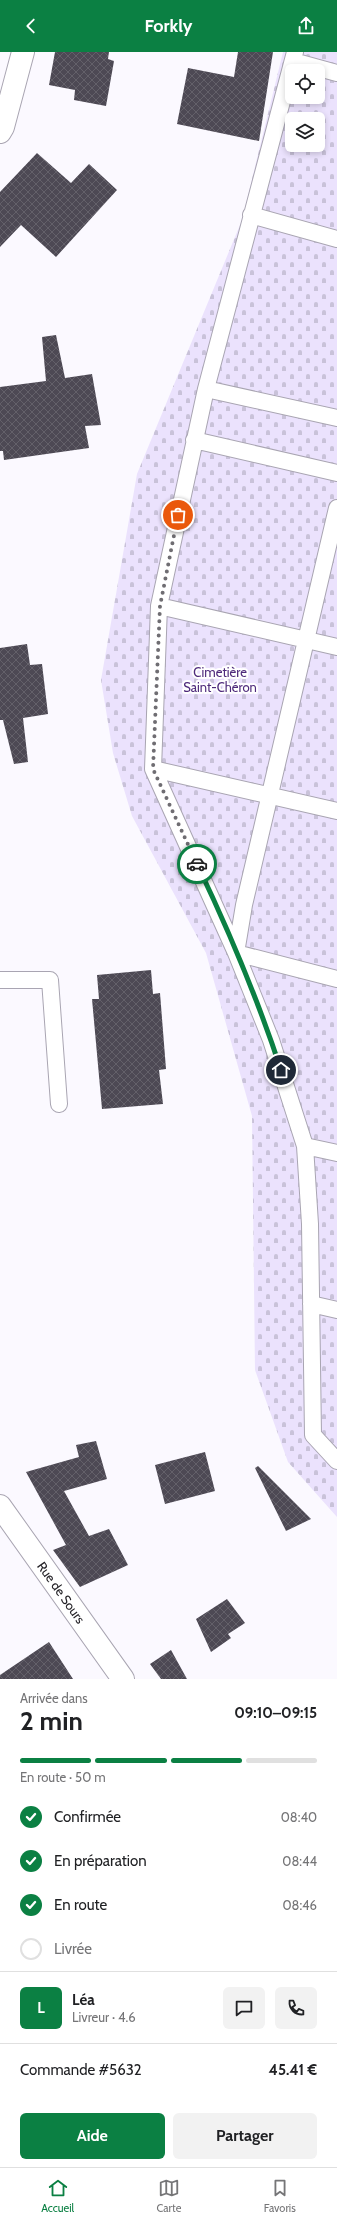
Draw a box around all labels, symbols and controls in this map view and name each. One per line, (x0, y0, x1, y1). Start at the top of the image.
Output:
icon: back (20, 15, 42, 37)
text: Forkly (144, 15, 193, 37)
icon: share (295, 15, 317, 37)
map controls (285, 64, 325, 152)
button: locate (285, 64, 325, 104)
button: layers (285, 112, 325, 152)
pin (161, 498, 195, 532)
icon: bag (167, 504, 189, 526)
park label: Cimetière Saint-Chéron (183, 664, 257, 695)
courier (177, 844, 217, 884)
icon: car (186, 853, 208, 875)
pin (264, 1053, 298, 1087)
icon: home (270, 1059, 292, 1081)
street label: Rue de Sours (34, 1558, 89, 1627)
text: Arrivée dans (20, 1690, 88, 1706)
text: 09:10–09:15 (234, 1704, 317, 1722)
text: 2 min (20, 1705, 83, 1737)
text: En route · 50 m (20, 1769, 106, 1785)
icon: check (20, 1806, 42, 1828)
text: Confirmée (54, 1808, 121, 1826)
text: 08:40 (281, 1809, 317, 1825)
icon: check (20, 1850, 42, 1872)
text: En préparation (54, 1852, 147, 1870)
text: 08:44 (282, 1853, 317, 1869)
icon: check (20, 1894, 42, 1916)
text: En route (54, 1896, 107, 1914)
text: 08:46 (282, 1897, 317, 1913)
text: Livrée (54, 1940, 92, 1958)
button: chat (223, 1987, 265, 2029)
button: phone (275, 1987, 317, 2029)
text: Léa (72, 1991, 95, 2009)
text: L (37, 1999, 45, 2017)
text: Livreur · 4.6 (72, 2009, 136, 2025)
text: Commande #5632 (20, 2061, 142, 2079)
text: 45.41 € (269, 2061, 317, 2079)
button: Aide (20, 2113, 165, 2159)
button: Partager (173, 2113, 317, 2159)
tab: Accueil (41, 2177, 74, 2215)
tab: Carte (157, 2177, 181, 2215)
tab: Favoris (264, 2177, 296, 2215)

